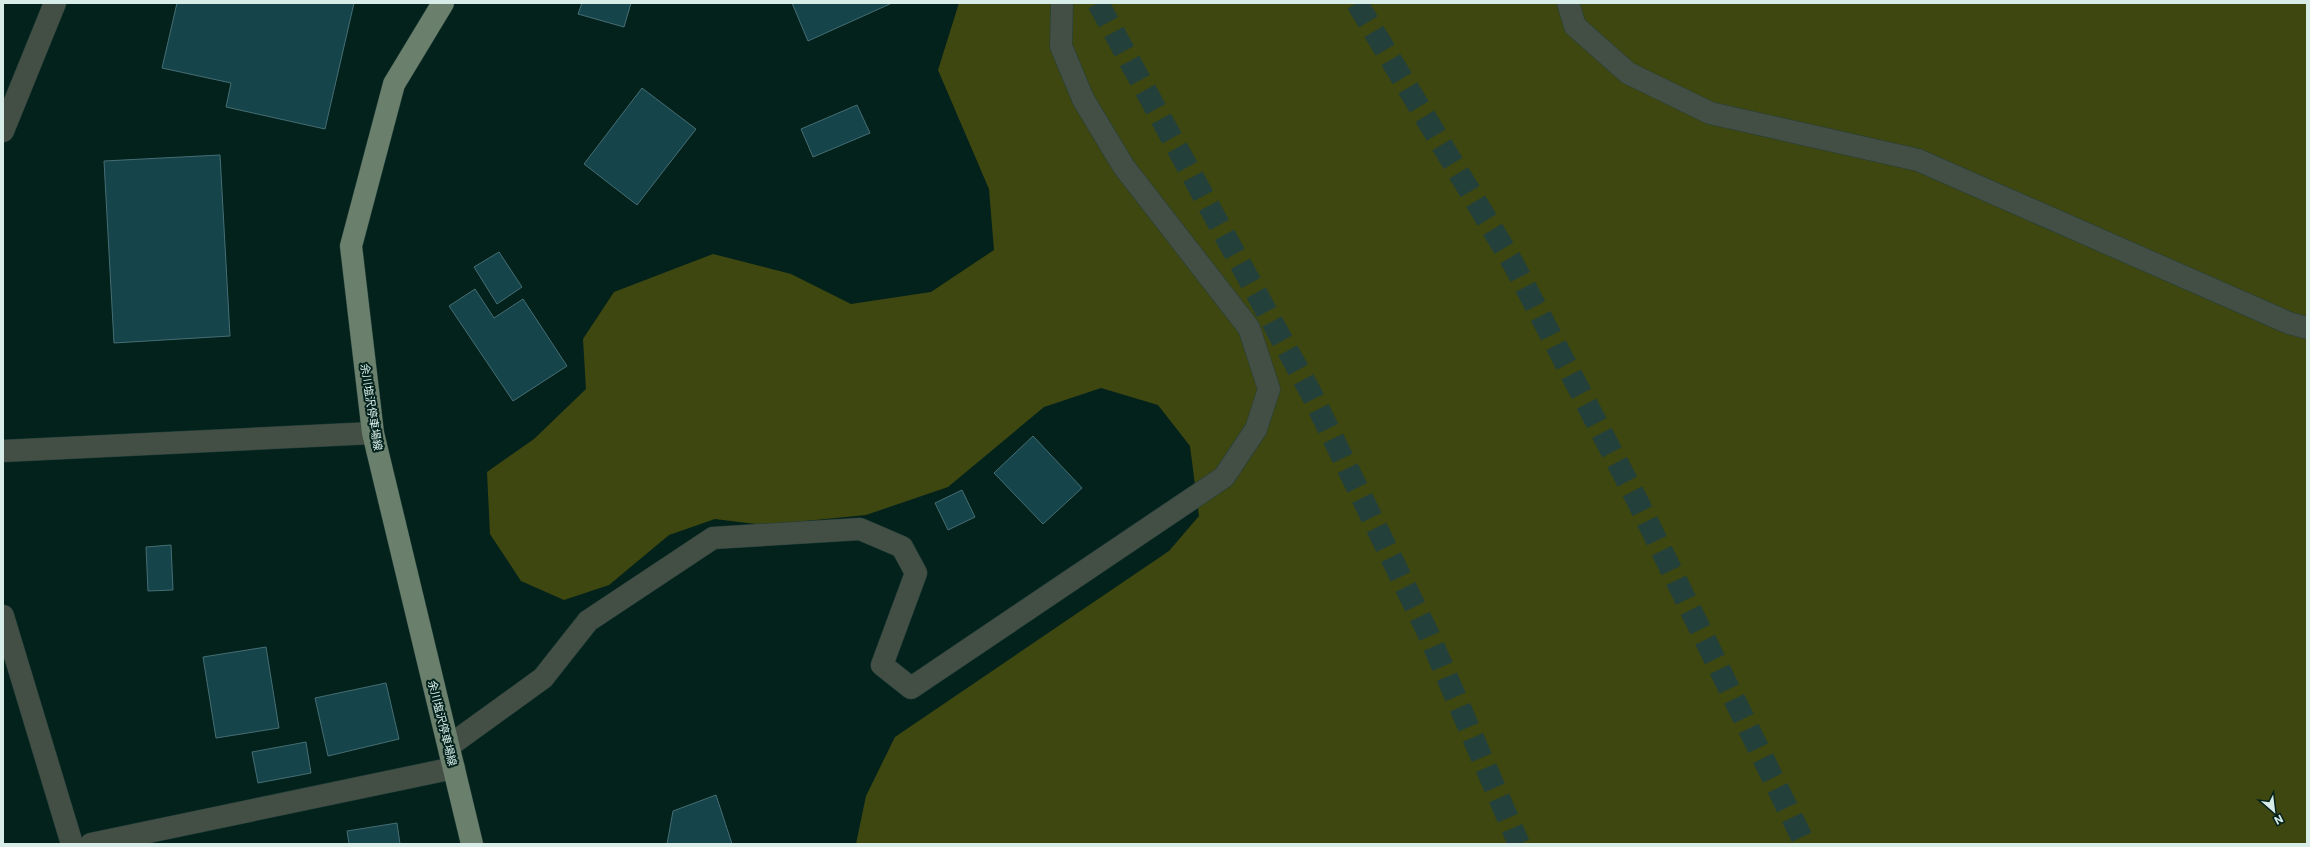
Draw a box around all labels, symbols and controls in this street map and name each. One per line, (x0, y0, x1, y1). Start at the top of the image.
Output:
street label: 余川塩沢停車場線 (359, 363, 385, 451)
street label: 余川塩沢停車場線 (426, 679, 460, 767)
north arrow (2254, 791, 2294, 831)
text: N (2272, 813, 2286, 828)

